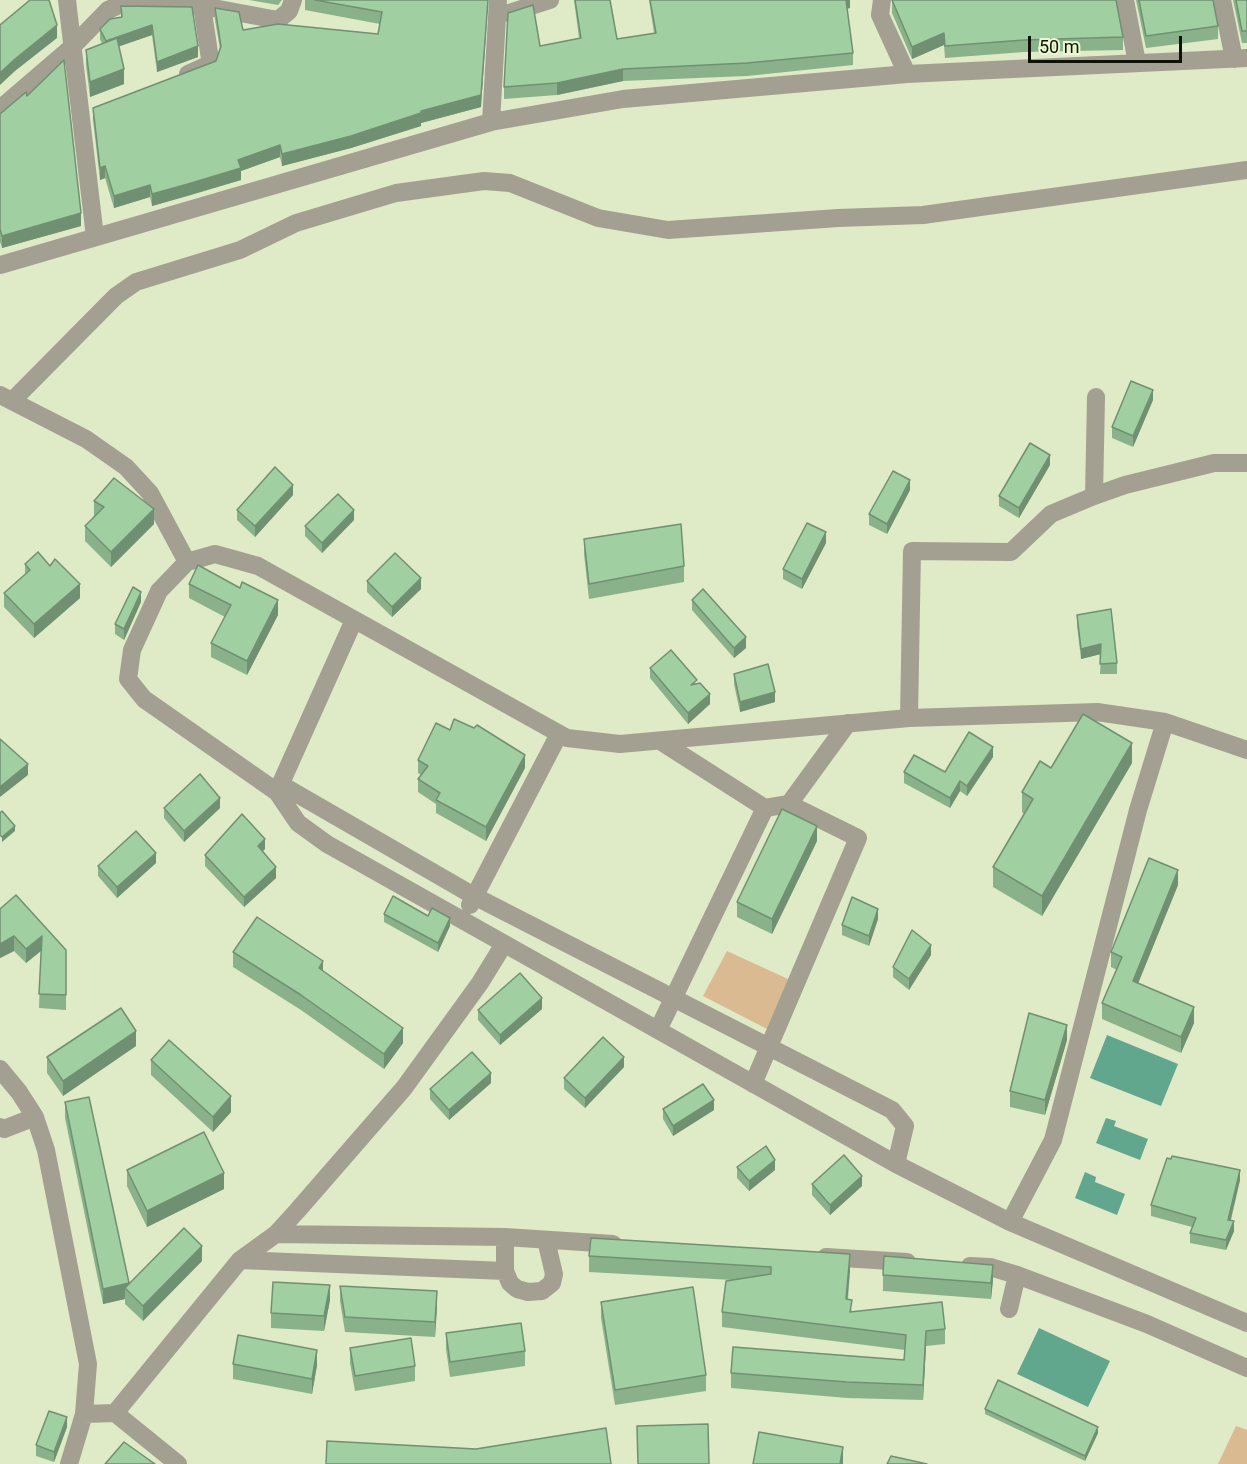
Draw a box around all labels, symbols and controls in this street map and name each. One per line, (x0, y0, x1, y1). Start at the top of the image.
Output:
scale bar (1031, 24, 1186, 62)
text: 50 m (1039, 36, 1079, 57)

